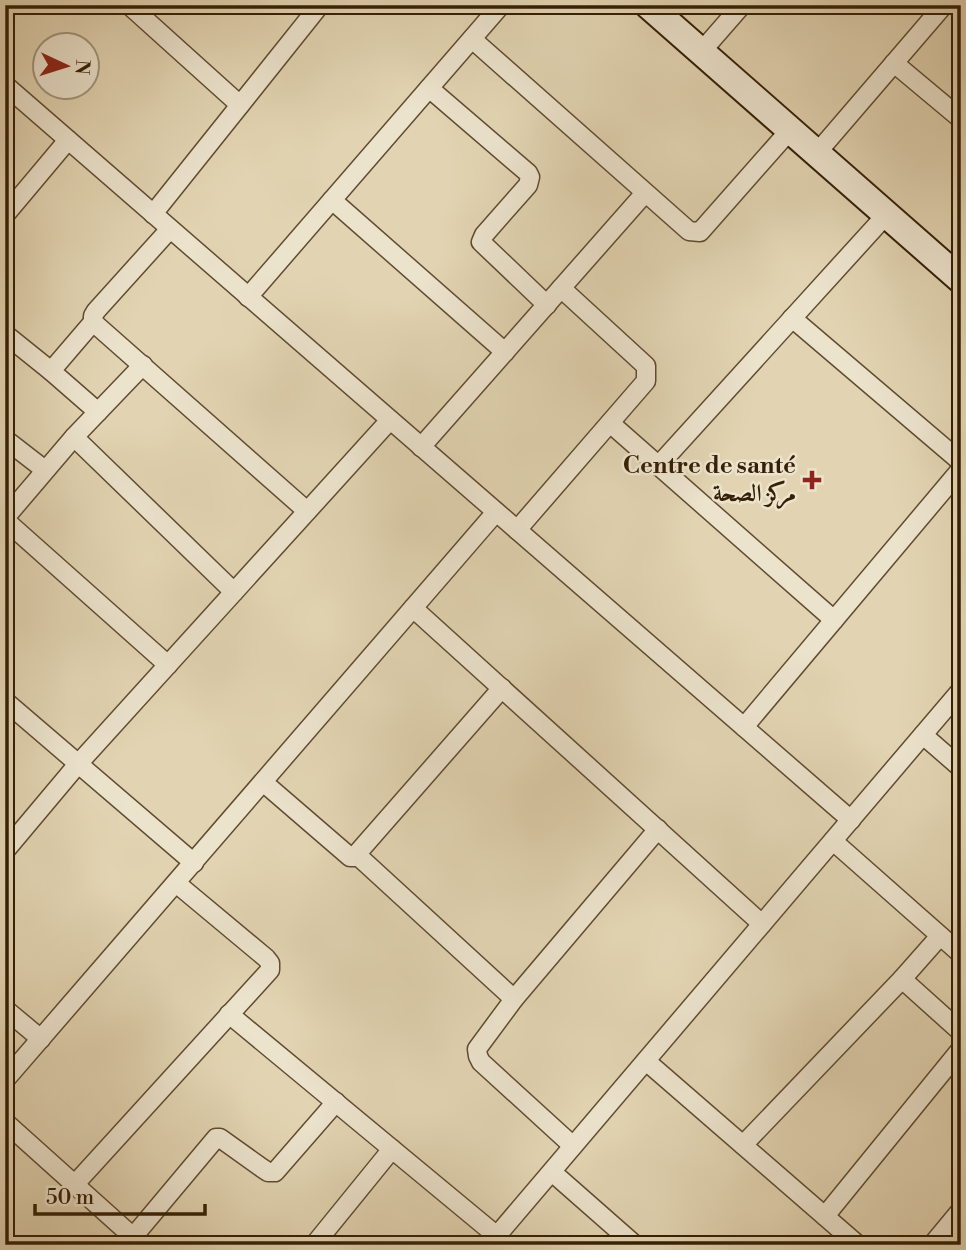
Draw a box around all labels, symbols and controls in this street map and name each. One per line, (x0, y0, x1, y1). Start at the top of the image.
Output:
north arrow (32, 32, 102, 102)
text: N (69, 59, 94, 75)
place label: Centre de santé مركز الصحة (623, 451, 796, 510)
marker: Centre de santé مركز الصحة (802, 470, 822, 490)
scale bar (35, 1173, 205, 1217)
text: 50 m (46, 1185, 94, 1211)

